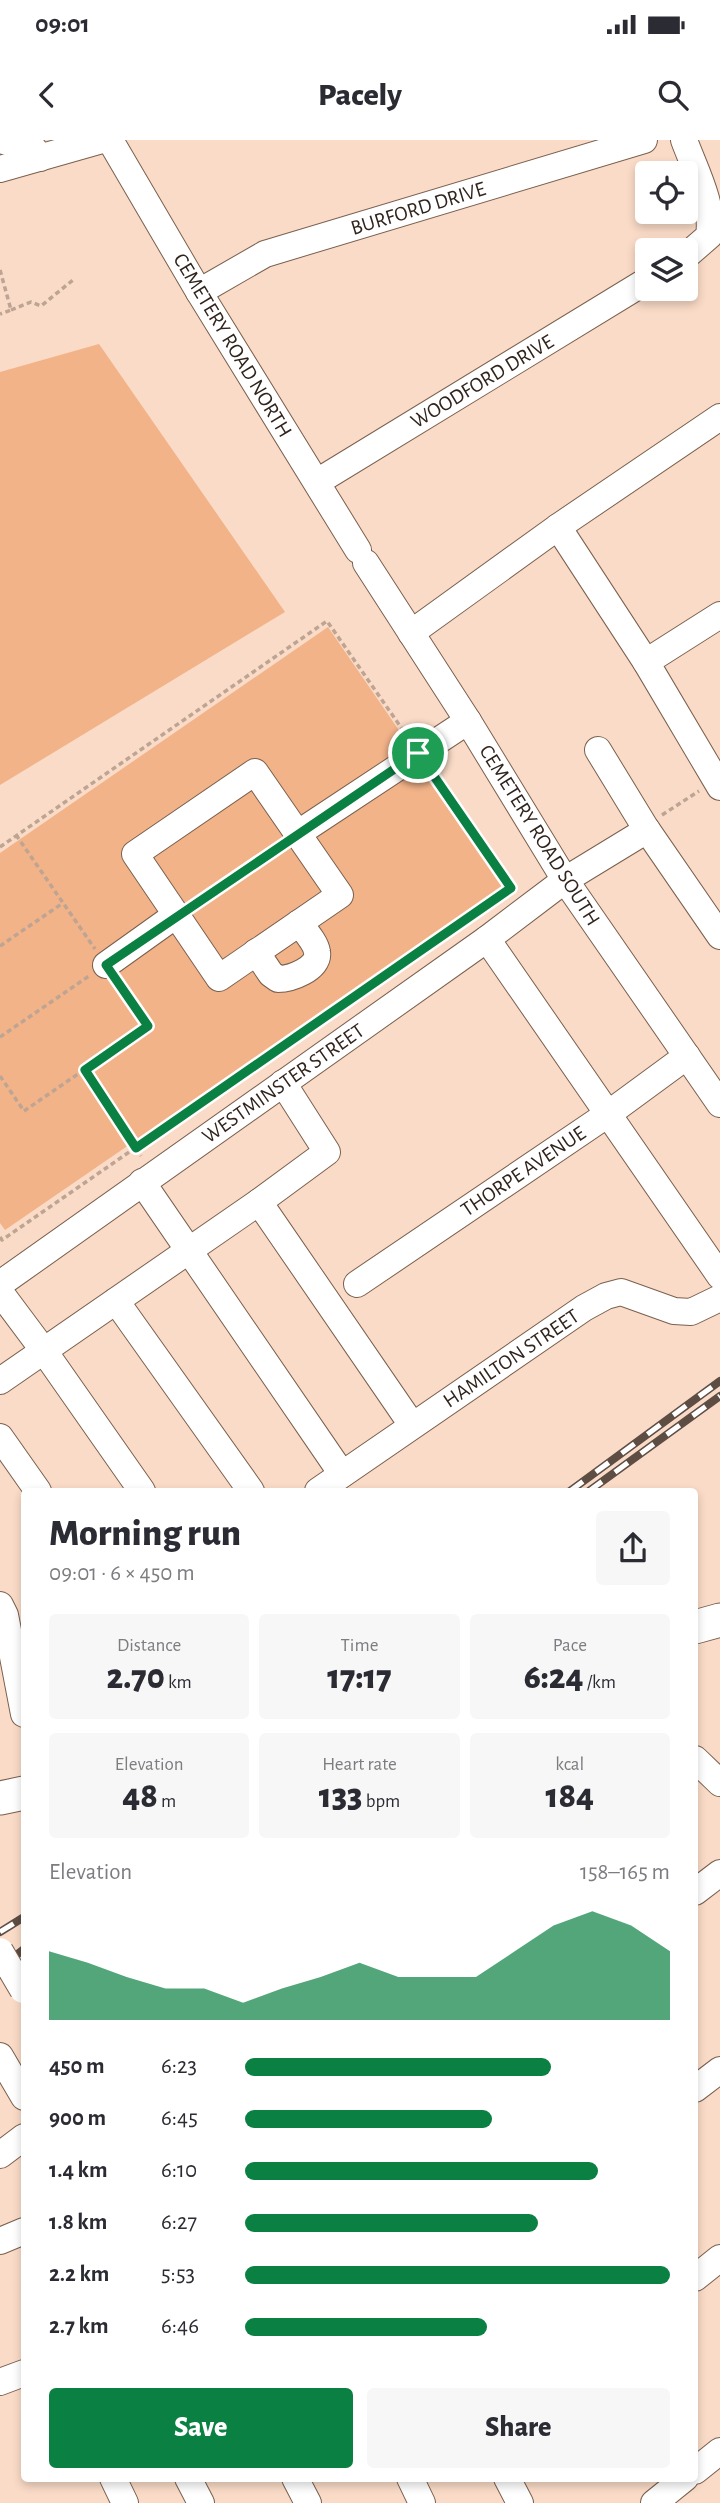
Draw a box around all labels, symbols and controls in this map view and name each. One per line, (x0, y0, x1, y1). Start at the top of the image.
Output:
text: 09:01 (35, 11, 90, 37)
icon: back (28, 76, 66, 114)
icon: search (654, 76, 692, 114)
text: Pacely (318, 79, 402, 111)
map controls (635, 161, 698, 301)
button: locate (635, 161, 698, 224)
street label: BURFORD DRIVE (348, 178, 488, 239)
button: layers (635, 238, 698, 301)
street label: CEMETERY ROAD NORTH (169, 250, 296, 441)
street label: WOODFORD DRIVE (407, 331, 557, 432)
pin (388, 723, 448, 783)
icon: arrive (399, 734, 437, 772)
street label: CEMETERY ROAD SOUTH (475, 741, 604, 929)
street label: WESTMINSTER STREET (198, 1020, 368, 1147)
street label: THORPE AVENUE (457, 1122, 589, 1221)
street label: HAMILTON STREET (439, 1305, 583, 1412)
button: share (596, 1511, 670, 1585)
text: Morning run (49, 1515, 241, 1553)
text: 09:01 · 6 × 450 m (49, 1562, 195, 1585)
text: Distance (117, 1636, 181, 1655)
text: Time (341, 1636, 378, 1655)
text: Pace (553, 1636, 587, 1655)
text: 2.70 (107, 1660, 165, 1695)
text: 17:17 (327, 1660, 392, 1695)
text: 6:24 (524, 1660, 584, 1695)
text: km (165, 1673, 192, 1692)
text: /km (584, 1673, 616, 1692)
text: Elevation (115, 1755, 184, 1774)
text: Heart rate (322, 1755, 397, 1774)
text: kcal (555, 1755, 584, 1774)
text: 48 (122, 1779, 158, 1814)
text: 133 (319, 1779, 363, 1814)
text: 184 (546, 1779, 594, 1814)
text: m (158, 1792, 176, 1811)
text: bpm (363, 1792, 400, 1811)
text: Elevation (49, 1861, 132, 1884)
text: 158–165 m (580, 1861, 670, 1884)
text: 450 m (49, 2055, 105, 2078)
text: 6:23 (161, 2055, 197, 2078)
text: 900 m (49, 2107, 106, 2130)
text: 6:45 (161, 2107, 198, 2130)
text: 1.4 km (49, 2159, 108, 2182)
text: 6:10 (161, 2159, 197, 2182)
text: 1.8 km (49, 2211, 107, 2234)
text: 6:27 (161, 2211, 197, 2234)
text: 2.2 km (49, 2263, 109, 2286)
text: 5:53 (161, 2263, 195, 2286)
text: 2.7 km (49, 2315, 108, 2338)
text: 6:46 (161, 2315, 199, 2338)
button: Save (49, 2388, 353, 2468)
button: Share (367, 2388, 670, 2468)

